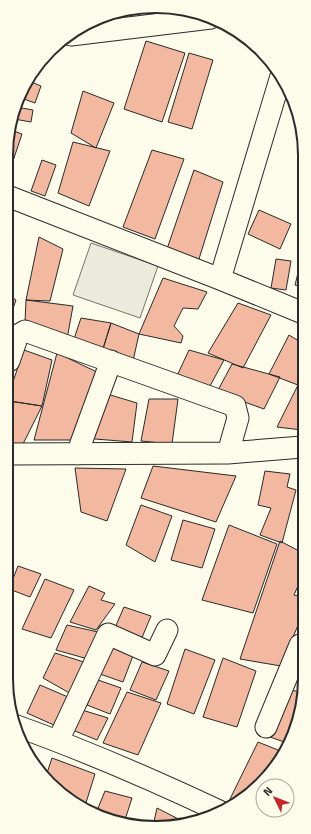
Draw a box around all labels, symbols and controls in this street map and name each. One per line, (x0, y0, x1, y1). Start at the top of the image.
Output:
north arrow (255, 778, 295, 818)
text: N (259, 783, 276, 799)

